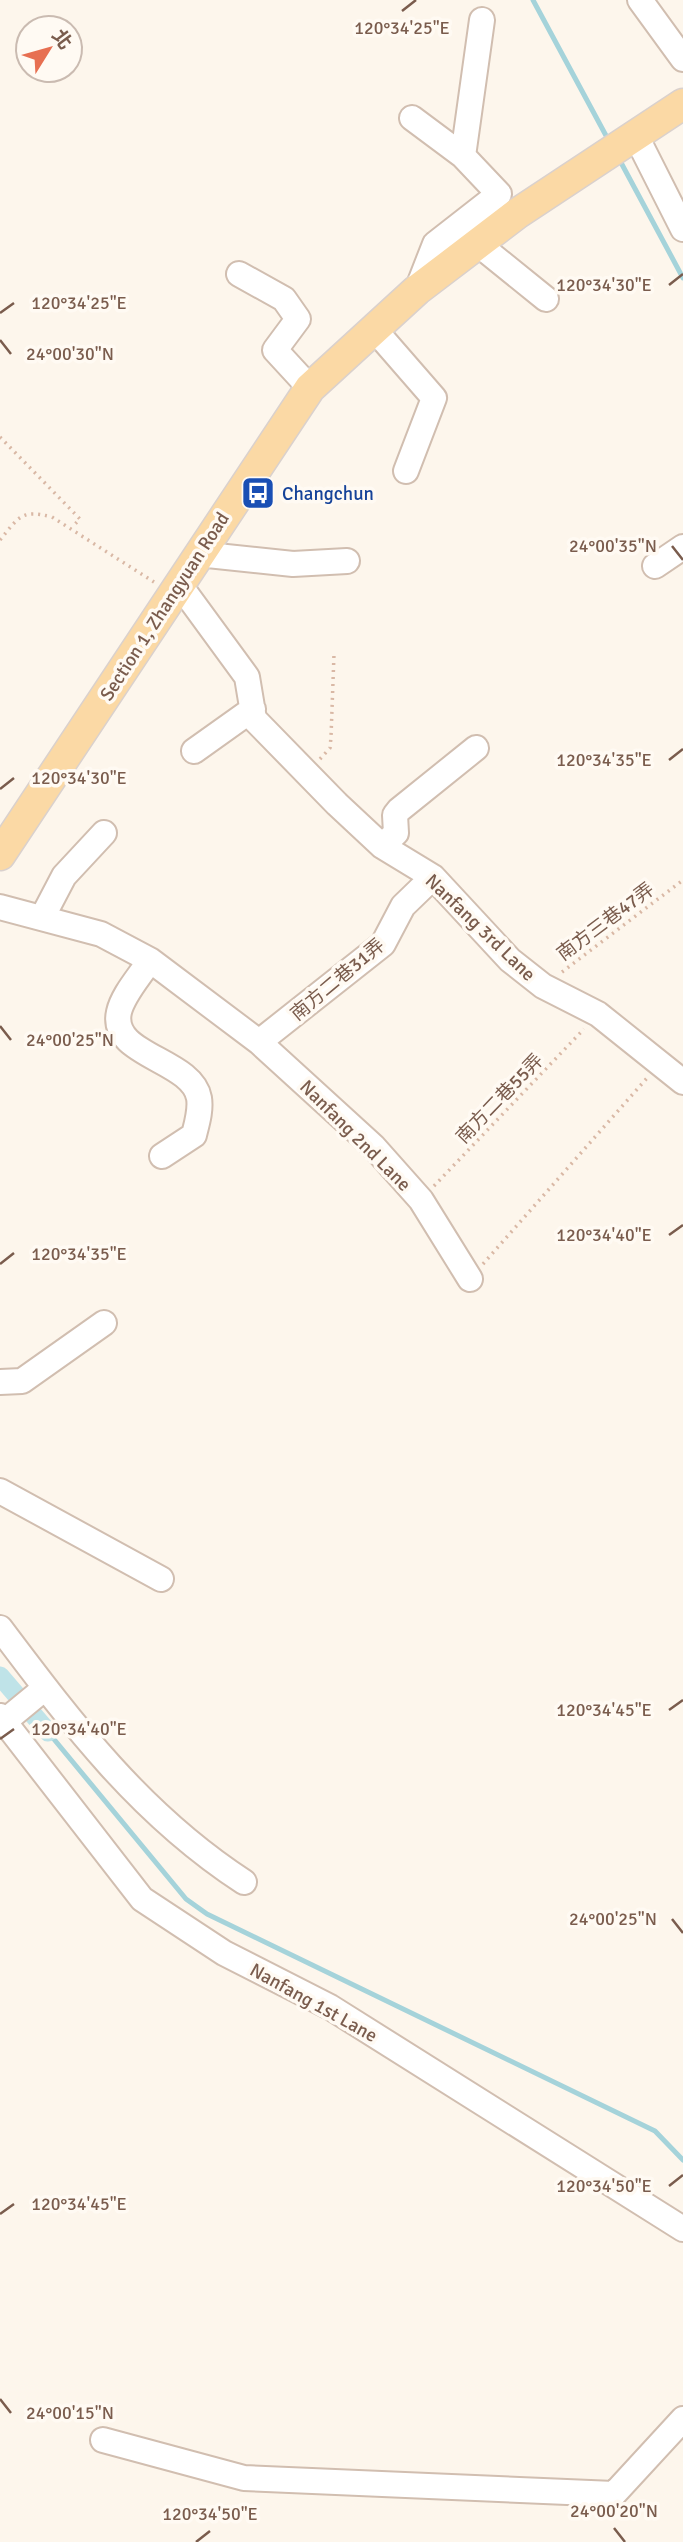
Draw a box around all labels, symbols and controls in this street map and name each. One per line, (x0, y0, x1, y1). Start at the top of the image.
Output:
north arrow (14, 14, 84, 84)
text: 120°34'25"E (354, 17, 450, 39)
text: 北 (46, 25, 77, 54)
text: 120°34'30"E (556, 274, 652, 296)
text: 120°34'25"E (31, 292, 127, 314)
text: 24°00'30"N (26, 343, 114, 365)
bus stop icon: Changchun (239, 474, 277, 512)
place label: Changchun (282, 482, 374, 506)
street label: Section 1, Zhangyuan Road (95, 508, 235, 705)
text: 24°00'35"N (569, 535, 657, 557)
text: 120°34'35"E (556, 749, 652, 771)
text: 120°34'30"E (31, 767, 127, 789)
street label: Nanfang 3rd Lane (420, 869, 540, 986)
street label: 南方三巷47弄 (552, 877, 659, 966)
street label: 南方二巷31弄 (286, 933, 390, 1026)
text: 24°00'25"N (26, 1029, 114, 1051)
street label: 南方二巷55弄 (451, 1049, 548, 1149)
street label: Nanfang 2nd Lane (295, 1075, 416, 1196)
text: 120°34'40"E (556, 1224, 652, 1246)
text: 120°34'35"E (31, 1243, 127, 1265)
text: 120°34'45"E (556, 1699, 652, 1721)
text: 120°34'40"E (31, 1718, 127, 1740)
text: 24°00'25"N (569, 1908, 657, 1930)
street label: Nanfang 1st Lane (246, 1958, 381, 2048)
text: 120°34'50"E (556, 2175, 652, 2197)
text: 120°34'45"E (31, 2193, 127, 2215)
text: 24°00'15"N (26, 2402, 114, 2424)
text: 24°00'20"N (570, 2500, 658, 2522)
text: 120°34'50"E (162, 2503, 258, 2525)

